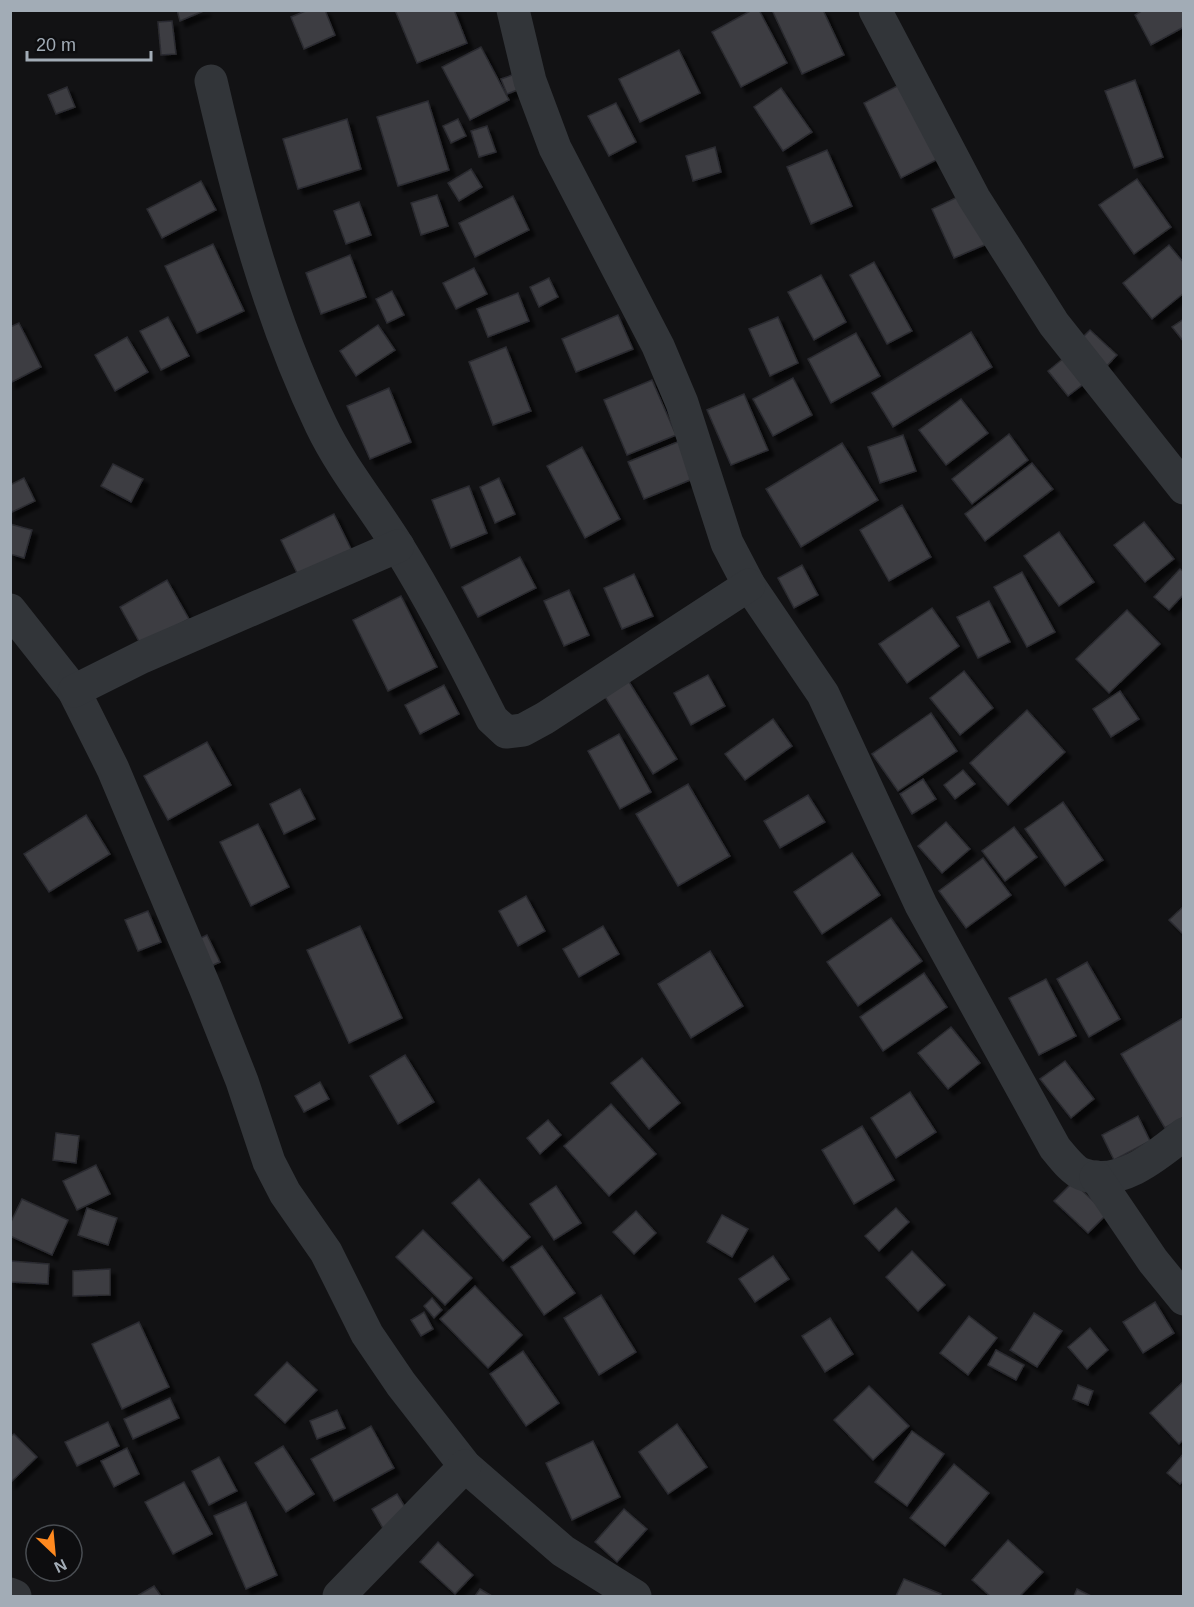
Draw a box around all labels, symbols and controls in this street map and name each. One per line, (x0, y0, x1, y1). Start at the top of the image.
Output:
scale bar (27, 24, 152, 62)
text: 20 m (36, 35, 76, 55)
north arrow (24, 1523, 84, 1583)
text: N (51, 1556, 69, 1576)

